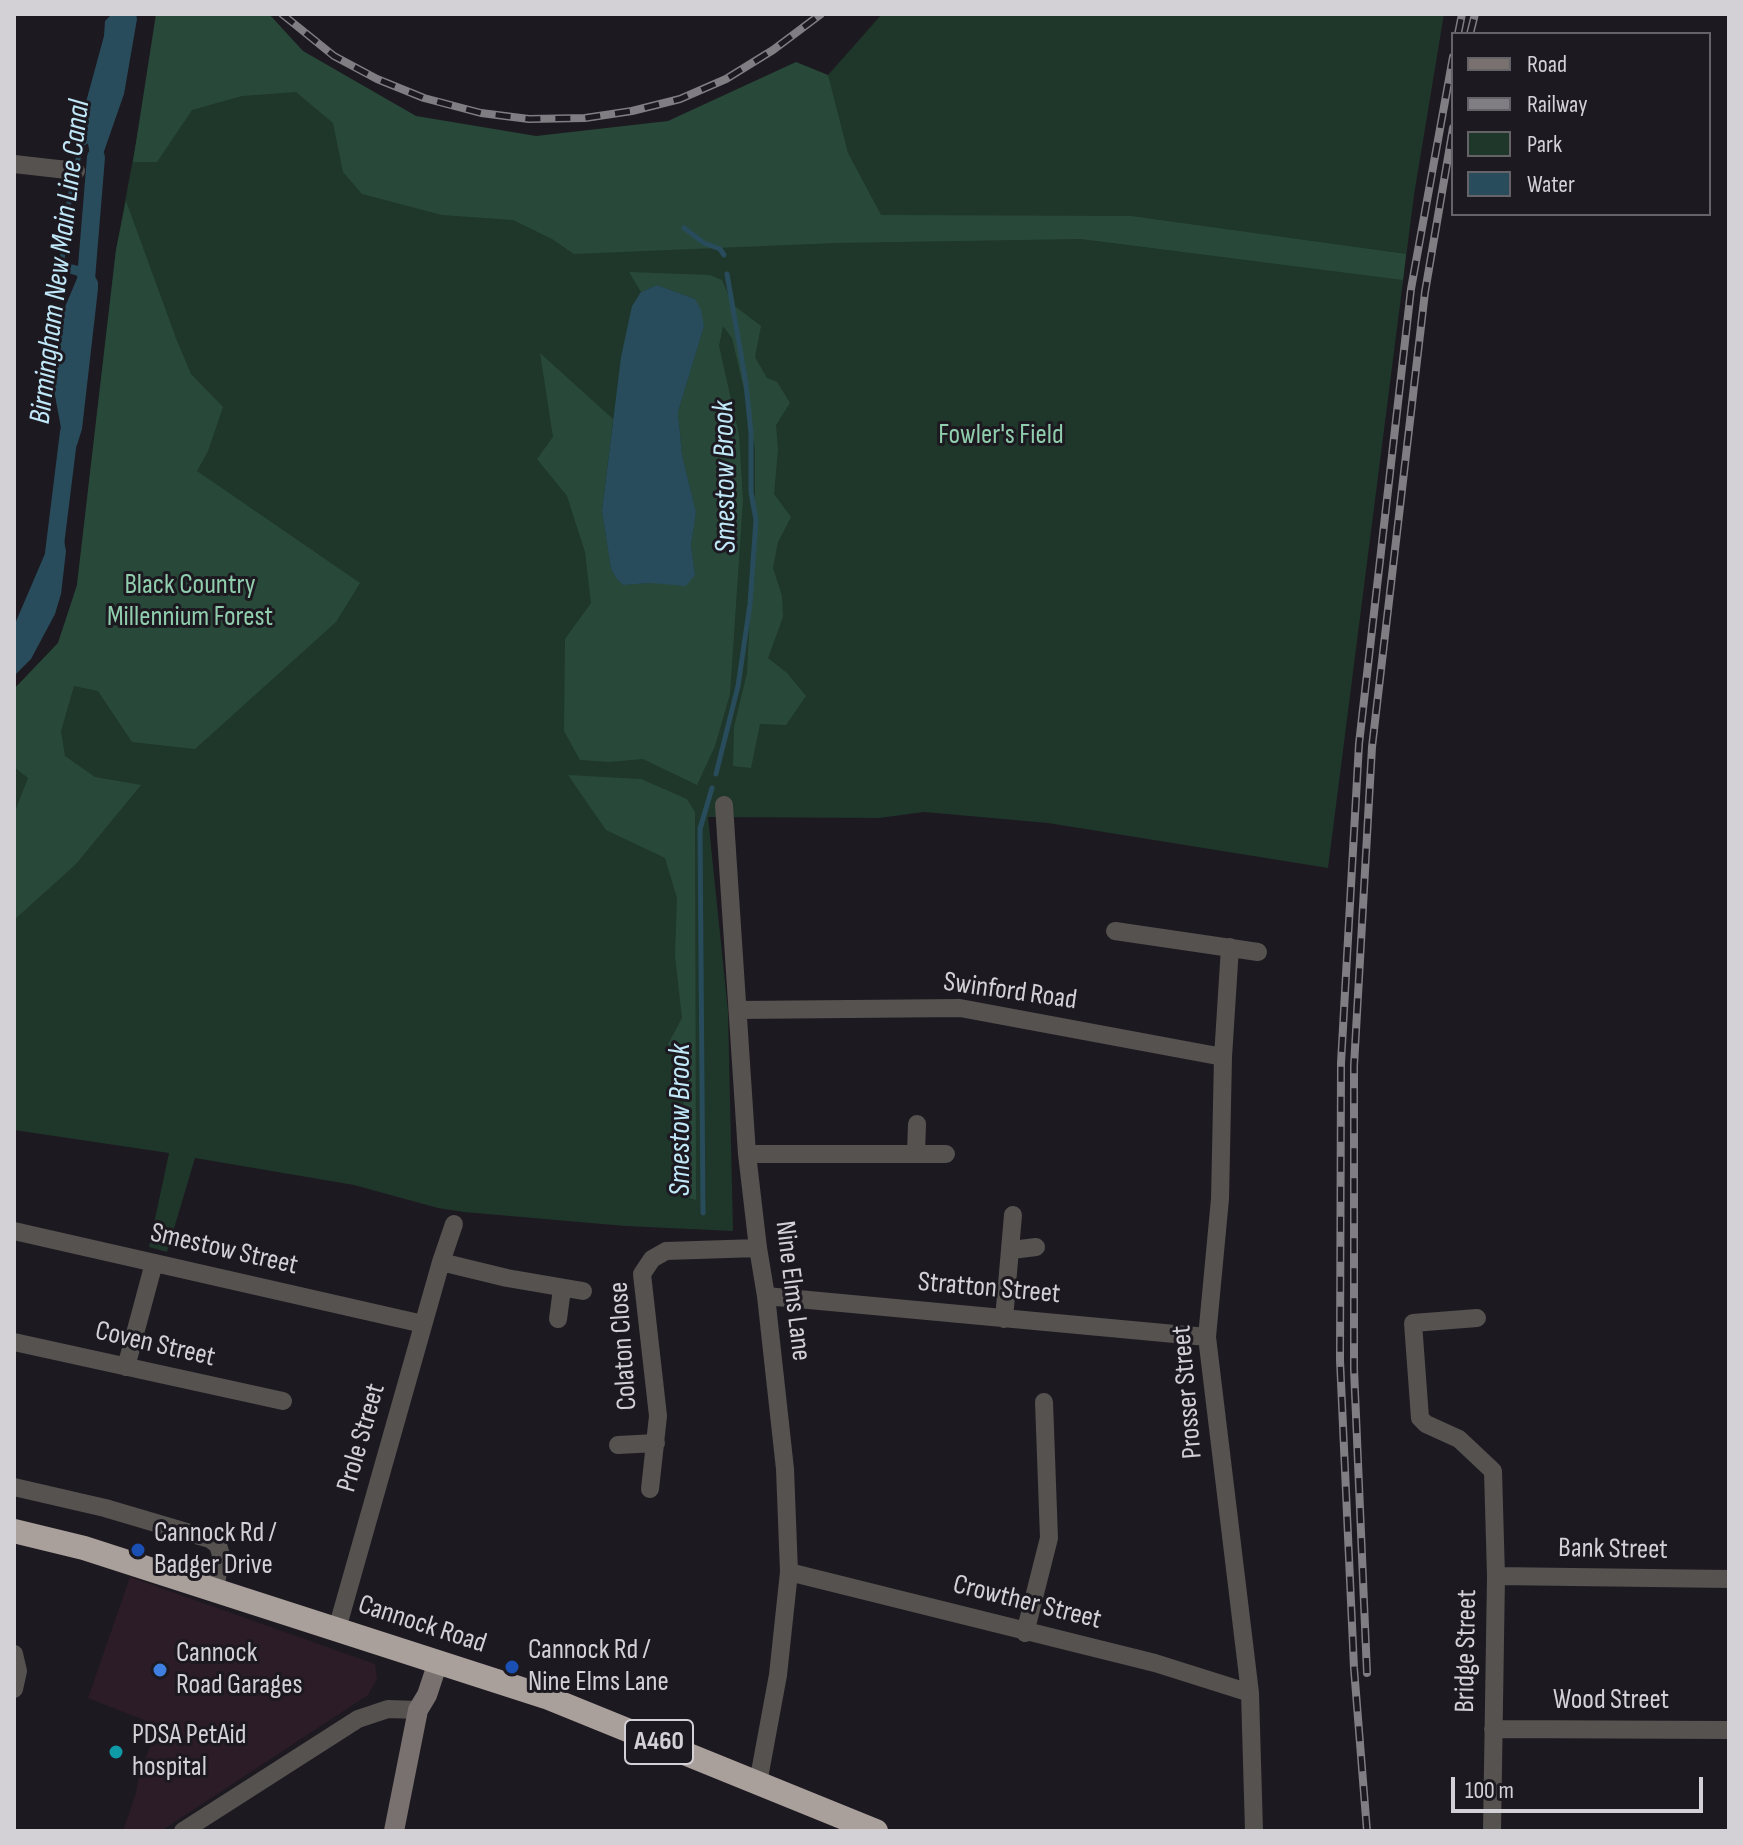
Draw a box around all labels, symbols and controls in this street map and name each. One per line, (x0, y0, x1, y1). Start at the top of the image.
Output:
legend (1451, 32, 1711, 216)
text: Road (1527, 50, 1567, 79)
text: Railway (1527, 90, 1587, 119)
water label: Birmingham New Main Line Canal (23, 98, 99, 426)
text: Park (1527, 130, 1562, 159)
text: Water (1527, 170, 1575, 199)
water label: Smestow Brook (707, 400, 745, 554)
park label: Fowler's Field (938, 419, 1064, 453)
park label: Black Country Millennium Forest (107, 569, 273, 635)
street label: Swinford Road (941, 966, 1079, 1018)
water label: Smestow Brook (663, 1044, 699, 1196)
street label: Smestow Street (147, 1217, 301, 1283)
street label: Nine Elms Lane (767, 1219, 817, 1363)
street label: Stratton Street (916, 1266, 1062, 1312)
street label: Colaton Close (603, 1280, 645, 1412)
street label: Coven Street (92, 1315, 218, 1375)
street label: Prosser Street (1165, 1324, 1211, 1460)
street label: Prole Street (331, 1380, 393, 1496)
place label: Cannock Rd / Badger Drive (154, 1517, 277, 1583)
street label: Bank Street (1558, 1532, 1668, 1568)
marker: Cannock Rd / Badger Drive (129, 1541, 147, 1559)
street label: Crowther Street (949, 1568, 1105, 1638)
street label: Cannock Road (354, 1589, 490, 1661)
street label: Bridge Street (1449, 1589, 1485, 1713)
place label: Cannock Rd / Nine Elms Lane (528, 1634, 669, 1700)
place label: Cannock Road Garages (176, 1637, 302, 1703)
marker: Cannock Rd / Nine Elms Lane (503, 1658, 521, 1676)
marker: Cannock Road Garages (151, 1661, 169, 1679)
street label: Wood Street (1553, 1684, 1669, 1718)
place label: PDSA PetAid hospital (132, 1719, 246, 1785)
road number: A460 (625, 1720, 693, 1764)
marker: PDSA PetAid hospital (107, 1743, 125, 1761)
scale bar (1455, 1761, 1707, 1811)
text: 100 m (1465, 1776, 1514, 1805)

